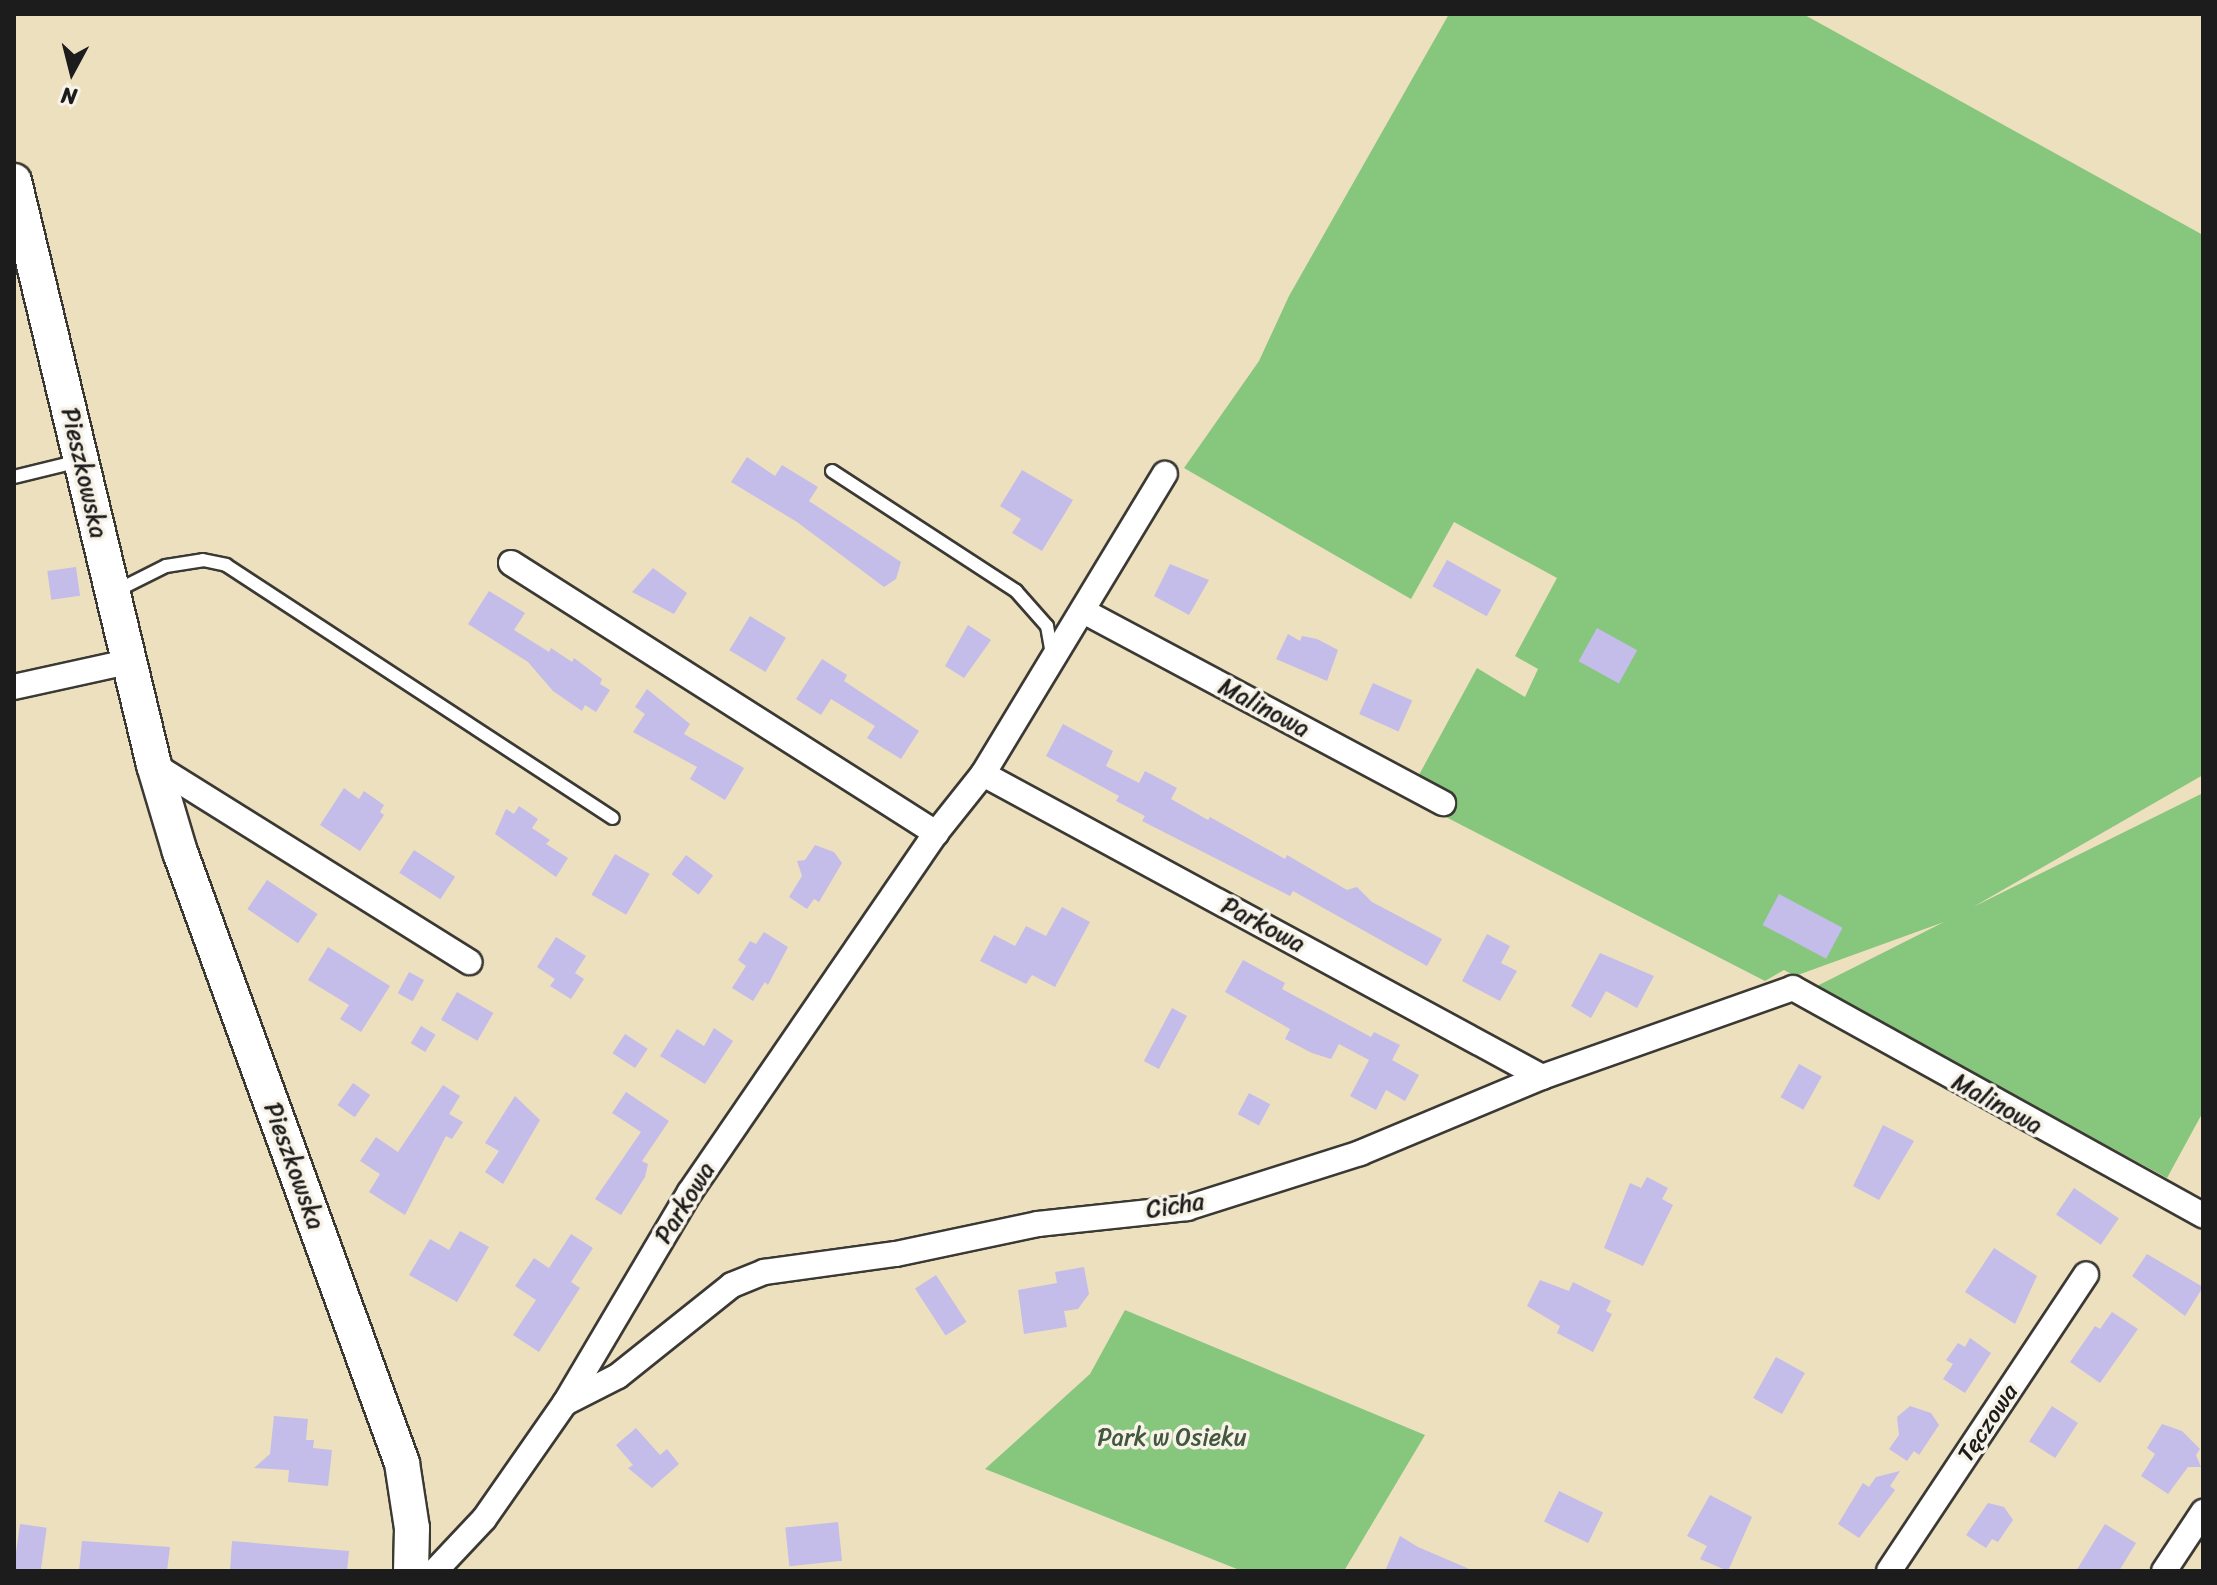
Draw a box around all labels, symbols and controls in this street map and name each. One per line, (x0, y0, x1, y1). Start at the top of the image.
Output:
north arrow (32, 32, 112, 112)
text: N (59, 76, 79, 117)
street label: Pieszkowska (55, 405, 113, 541)
street label: Malinowa (1214, 672, 1314, 744)
street label: Parkowa (1216, 891, 1310, 959)
street label: Malinowa (1947, 1068, 2047, 1140)
street label: Pieszkowska (258, 1099, 330, 1233)
street label: Parkowa (649, 1157, 721, 1249)
street label: Cicha (1144, 1187, 1206, 1225)
street label: Tęczowa (1952, 1379, 2024, 1467)
park label: Park w Osieku (1097, 1424, 1247, 1452)

